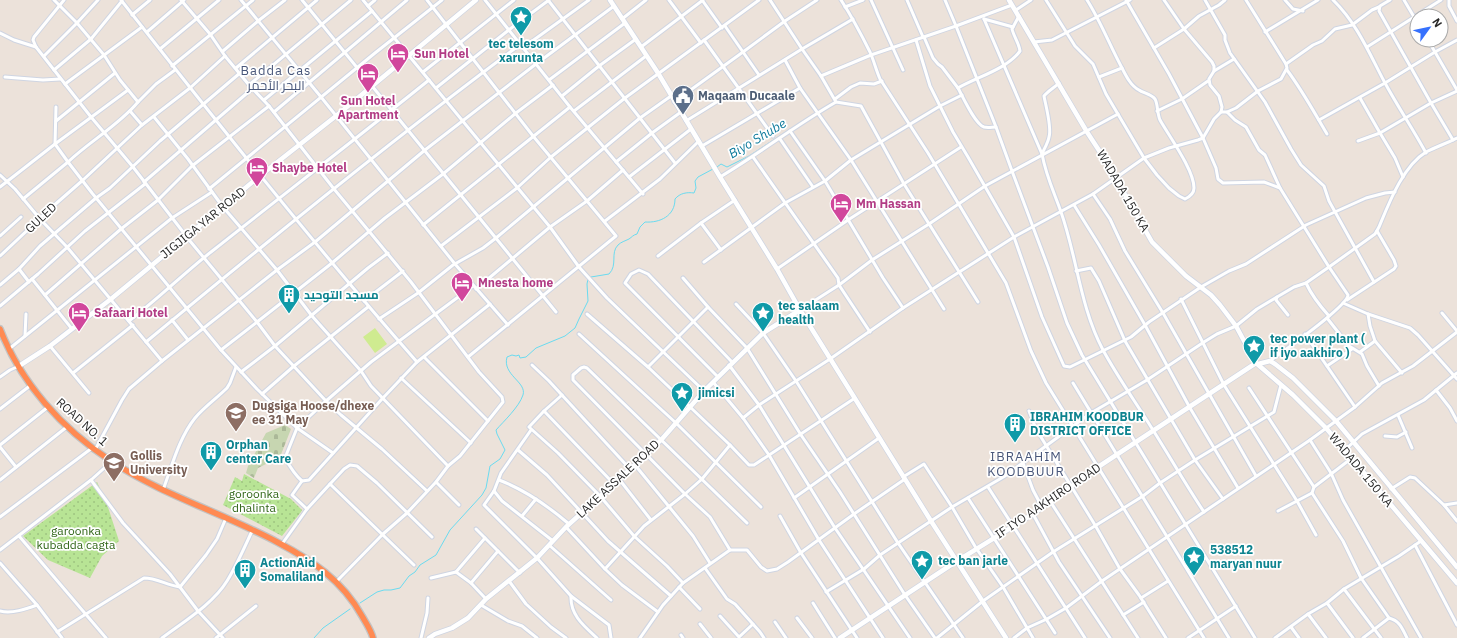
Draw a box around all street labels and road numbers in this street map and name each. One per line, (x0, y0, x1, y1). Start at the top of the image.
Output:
street label: WADADA 150 KA (1094, 147, 1153, 235)
street label: JIGJIGA YAR ROAD (157, 184, 248, 262)
street label: GULED (22, 199, 60, 236)
street label: ROAD NO. 1 (53, 395, 111, 449)
street label: WADADA 150 KA (1326, 430, 1397, 510)
street label: LAKE ASSALE ROAD (573, 436, 662, 521)
street label: IF IYO AAKHIRO ROAD (992, 460, 1103, 542)

